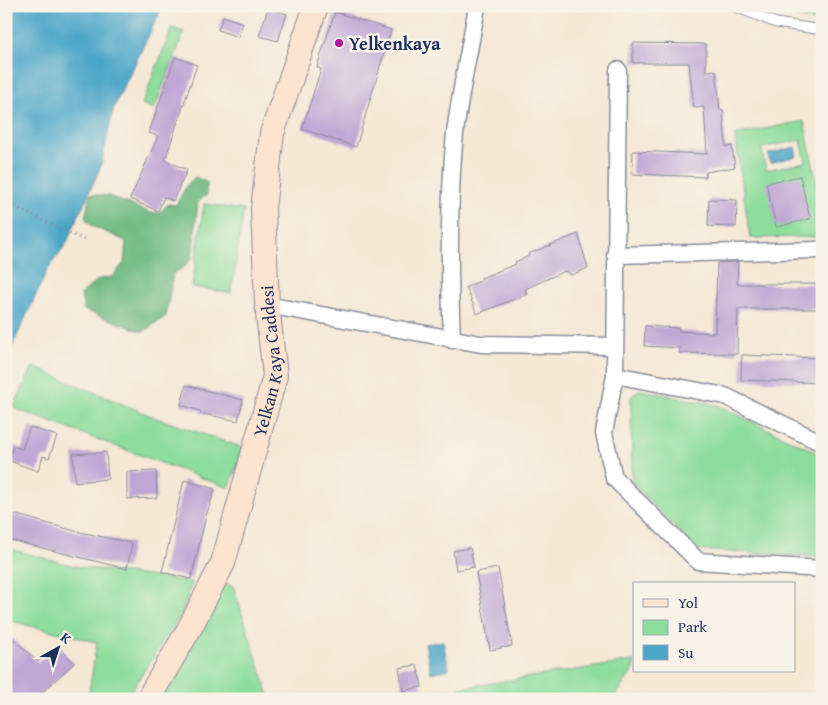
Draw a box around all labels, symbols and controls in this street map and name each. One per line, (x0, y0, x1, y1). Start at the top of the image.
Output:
place label: Yelkenkaya (349, 30, 441, 57)
marker: Yelkenkaya (333, 37, 345, 49)
street label: Yelkan Kaya Caddesi (245, 285, 289, 440)
legend (633, 582, 796, 672)
text: Yol (678, 592, 698, 613)
text: Park (678, 616, 707, 637)
north arrow (32, 622, 82, 672)
text: K (56, 627, 76, 649)
text: Su (678, 642, 694, 663)

